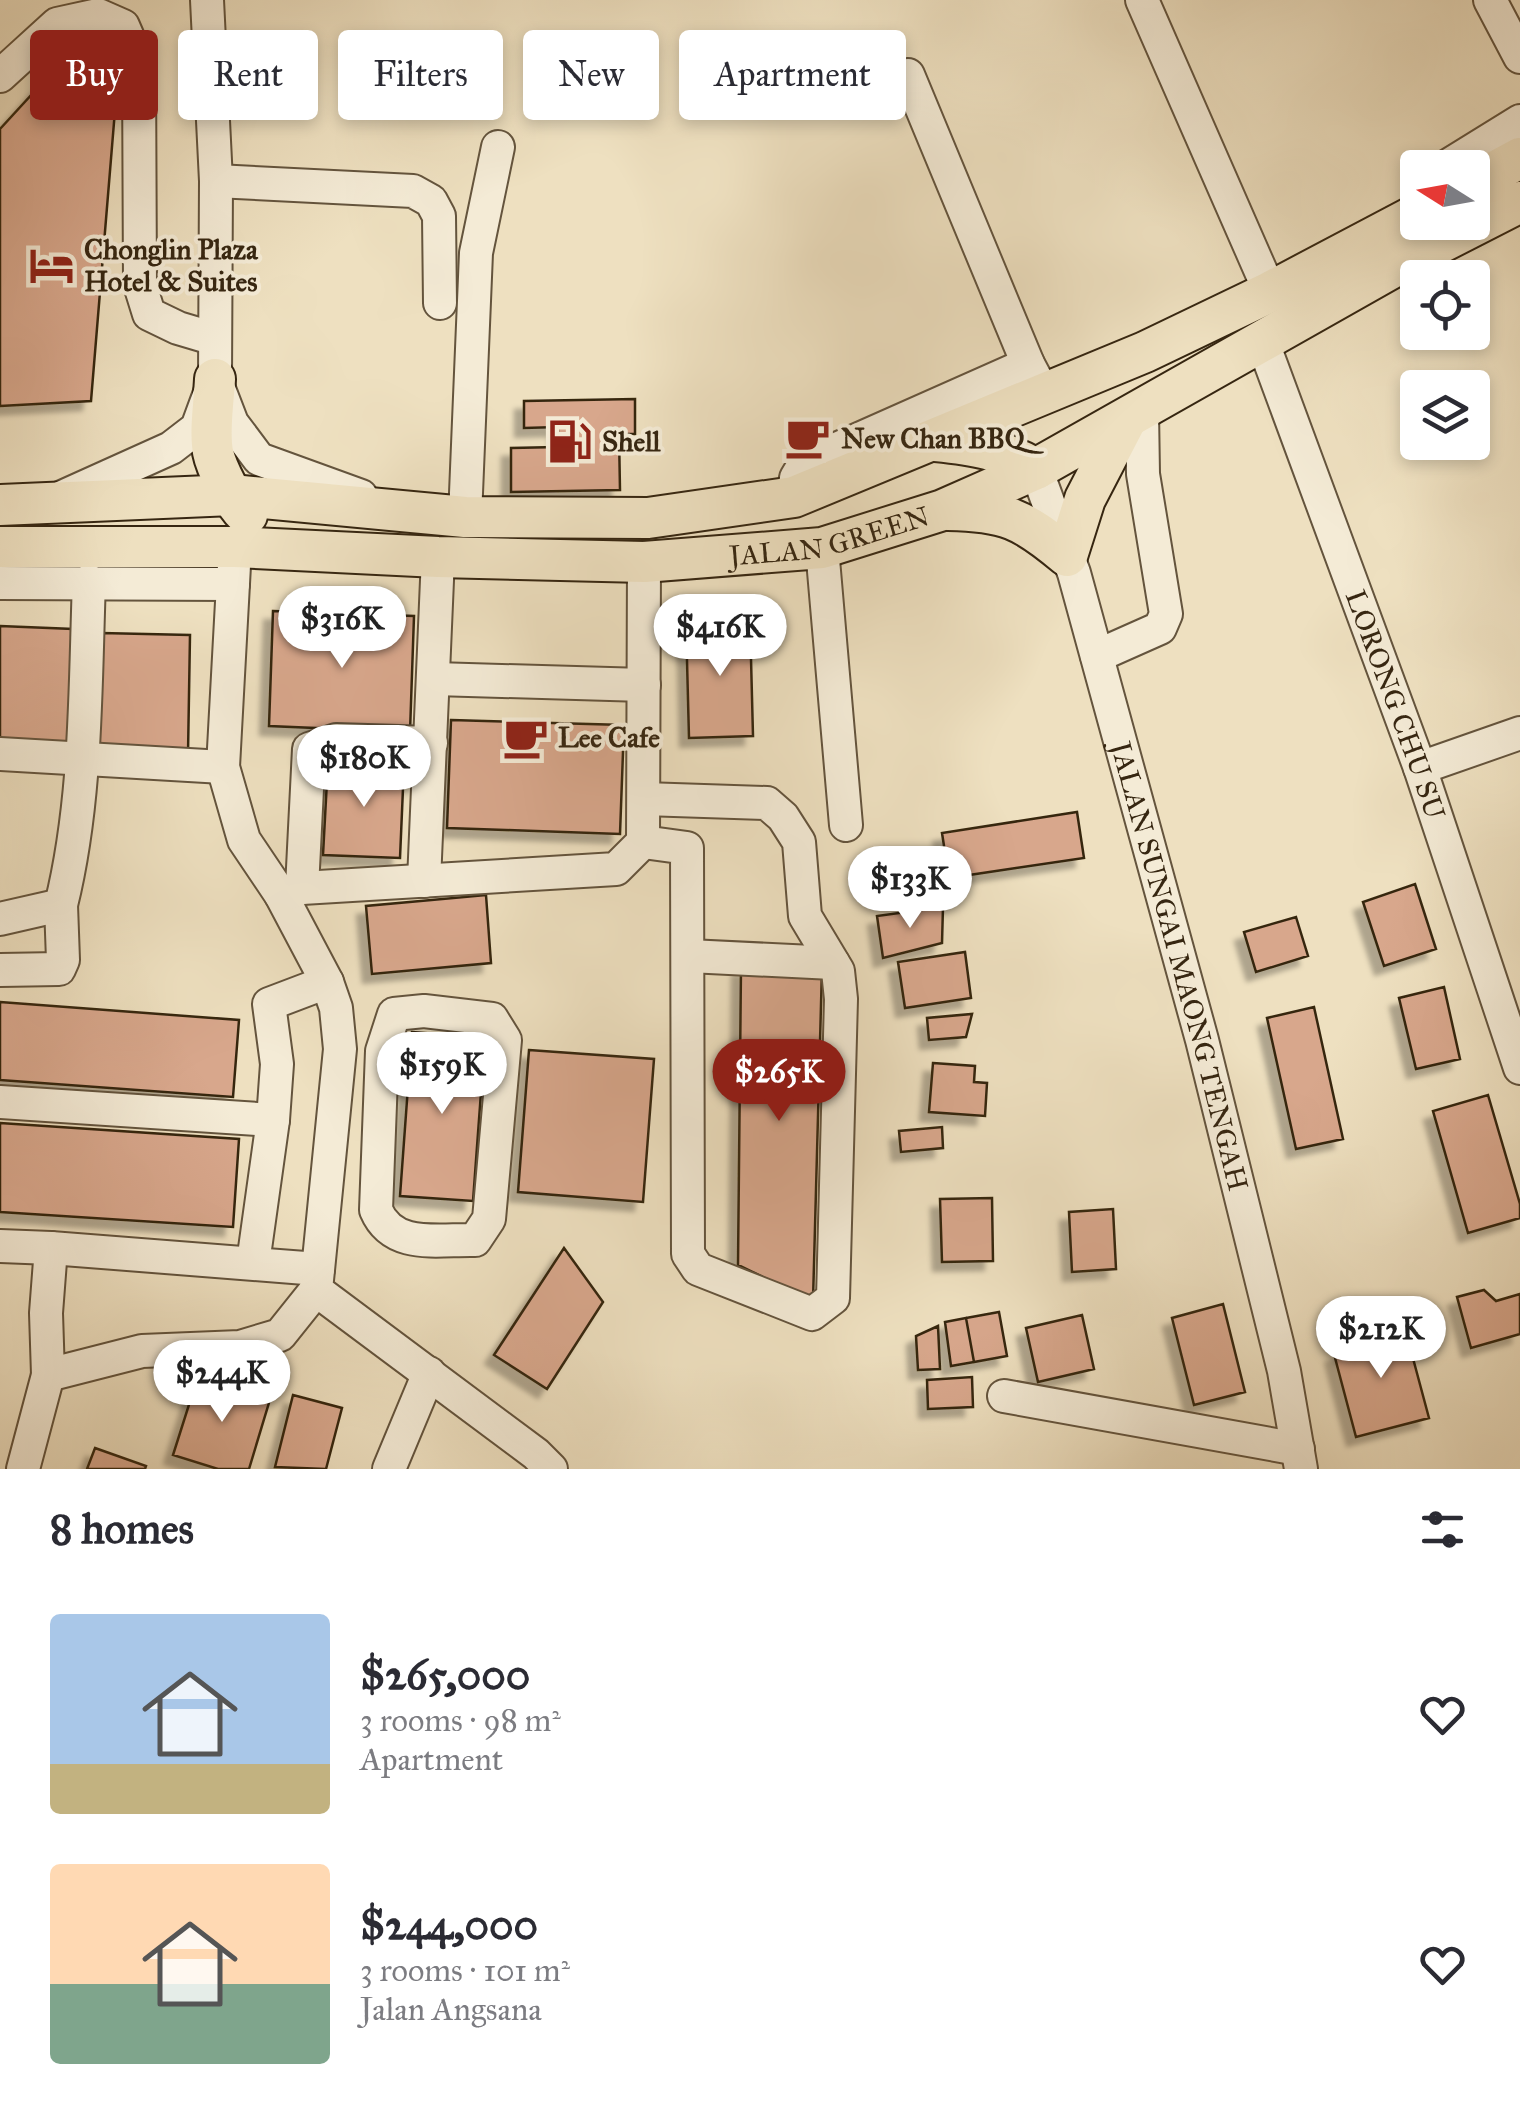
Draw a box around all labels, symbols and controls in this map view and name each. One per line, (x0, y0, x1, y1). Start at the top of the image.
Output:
chip: Buy (30, 30, 158, 120)
chip: Rent (178, 30, 318, 120)
chip: Filters (338, 30, 503, 120)
chip: New (523, 30, 659, 120)
chip: Apartment (679, 30, 906, 120)
north arrow (1400, 150, 1490, 240)
map controls (1400, 150, 1490, 460)
place label: Chonglin Plaza Hotel & Suites (84, 232, 259, 299)
hotel icon: Chonglin Plaza Hotel & Suites (27, 241, 75, 289)
button: locate (1400, 260, 1490, 350)
button: layers (1400, 370, 1490, 460)
cafe icon: New Chan BBQ (784, 414, 832, 462)
fuel station icon: Shell (545, 417, 593, 465)
place label: New Chan BBQ (841, 421, 1045, 456)
place label: Shell (602, 424, 661, 459)
street label: JALAN GREEN (725, 498, 933, 573)
street label: LORONG CHU SU (1338, 585, 1454, 824)
pin: $316K (272, 586, 412, 671)
pin: $416K (650, 594, 790, 679)
text: $316K (300, 599, 384, 638)
text: $416K (676, 607, 764, 646)
cafe icon: Lee Cafe (501, 713, 549, 761)
place label: Lee Cafe (558, 720, 660, 755)
pin: $180K (294, 725, 434, 810)
street label: JALAN SUNGAI MAONG TENGAH (1103, 735, 1256, 1194)
text: $180K (319, 738, 409, 777)
pin: $133K (840, 846, 980, 931)
text: $133K (870, 859, 950, 898)
pin: $159K (372, 1032, 512, 1117)
pin: $265K (709, 1039, 849, 1124)
text: $159K (399, 1045, 485, 1084)
text: $265K (735, 1052, 823, 1091)
pin: $212K (1311, 1296, 1451, 1381)
text: $212K (1338, 1309, 1424, 1348)
pin: $244K (152, 1340, 292, 1425)
text: $244K (175, 1353, 269, 1392)
icon: filters (1415, 1502, 1470, 1557)
text: 8 homes (50, 1503, 194, 1555)
text: $265,000 (360, 1649, 530, 1701)
icon: home (130, 1654, 250, 1774)
icon: heart (1415, 1687, 1470, 1742)
text: 3 rooms · 98 m² (360, 1701, 561, 1740)
text: Apartment (360, 1740, 503, 1779)
text: $244,000 (360, 1899, 538, 1951)
icon: home (130, 1904, 250, 2024)
icon: heart (1415, 1937, 1470, 1992)
text: 3 rooms · 101 m² (360, 1951, 570, 1990)
text: Jalan Angsana (360, 1990, 542, 2029)

